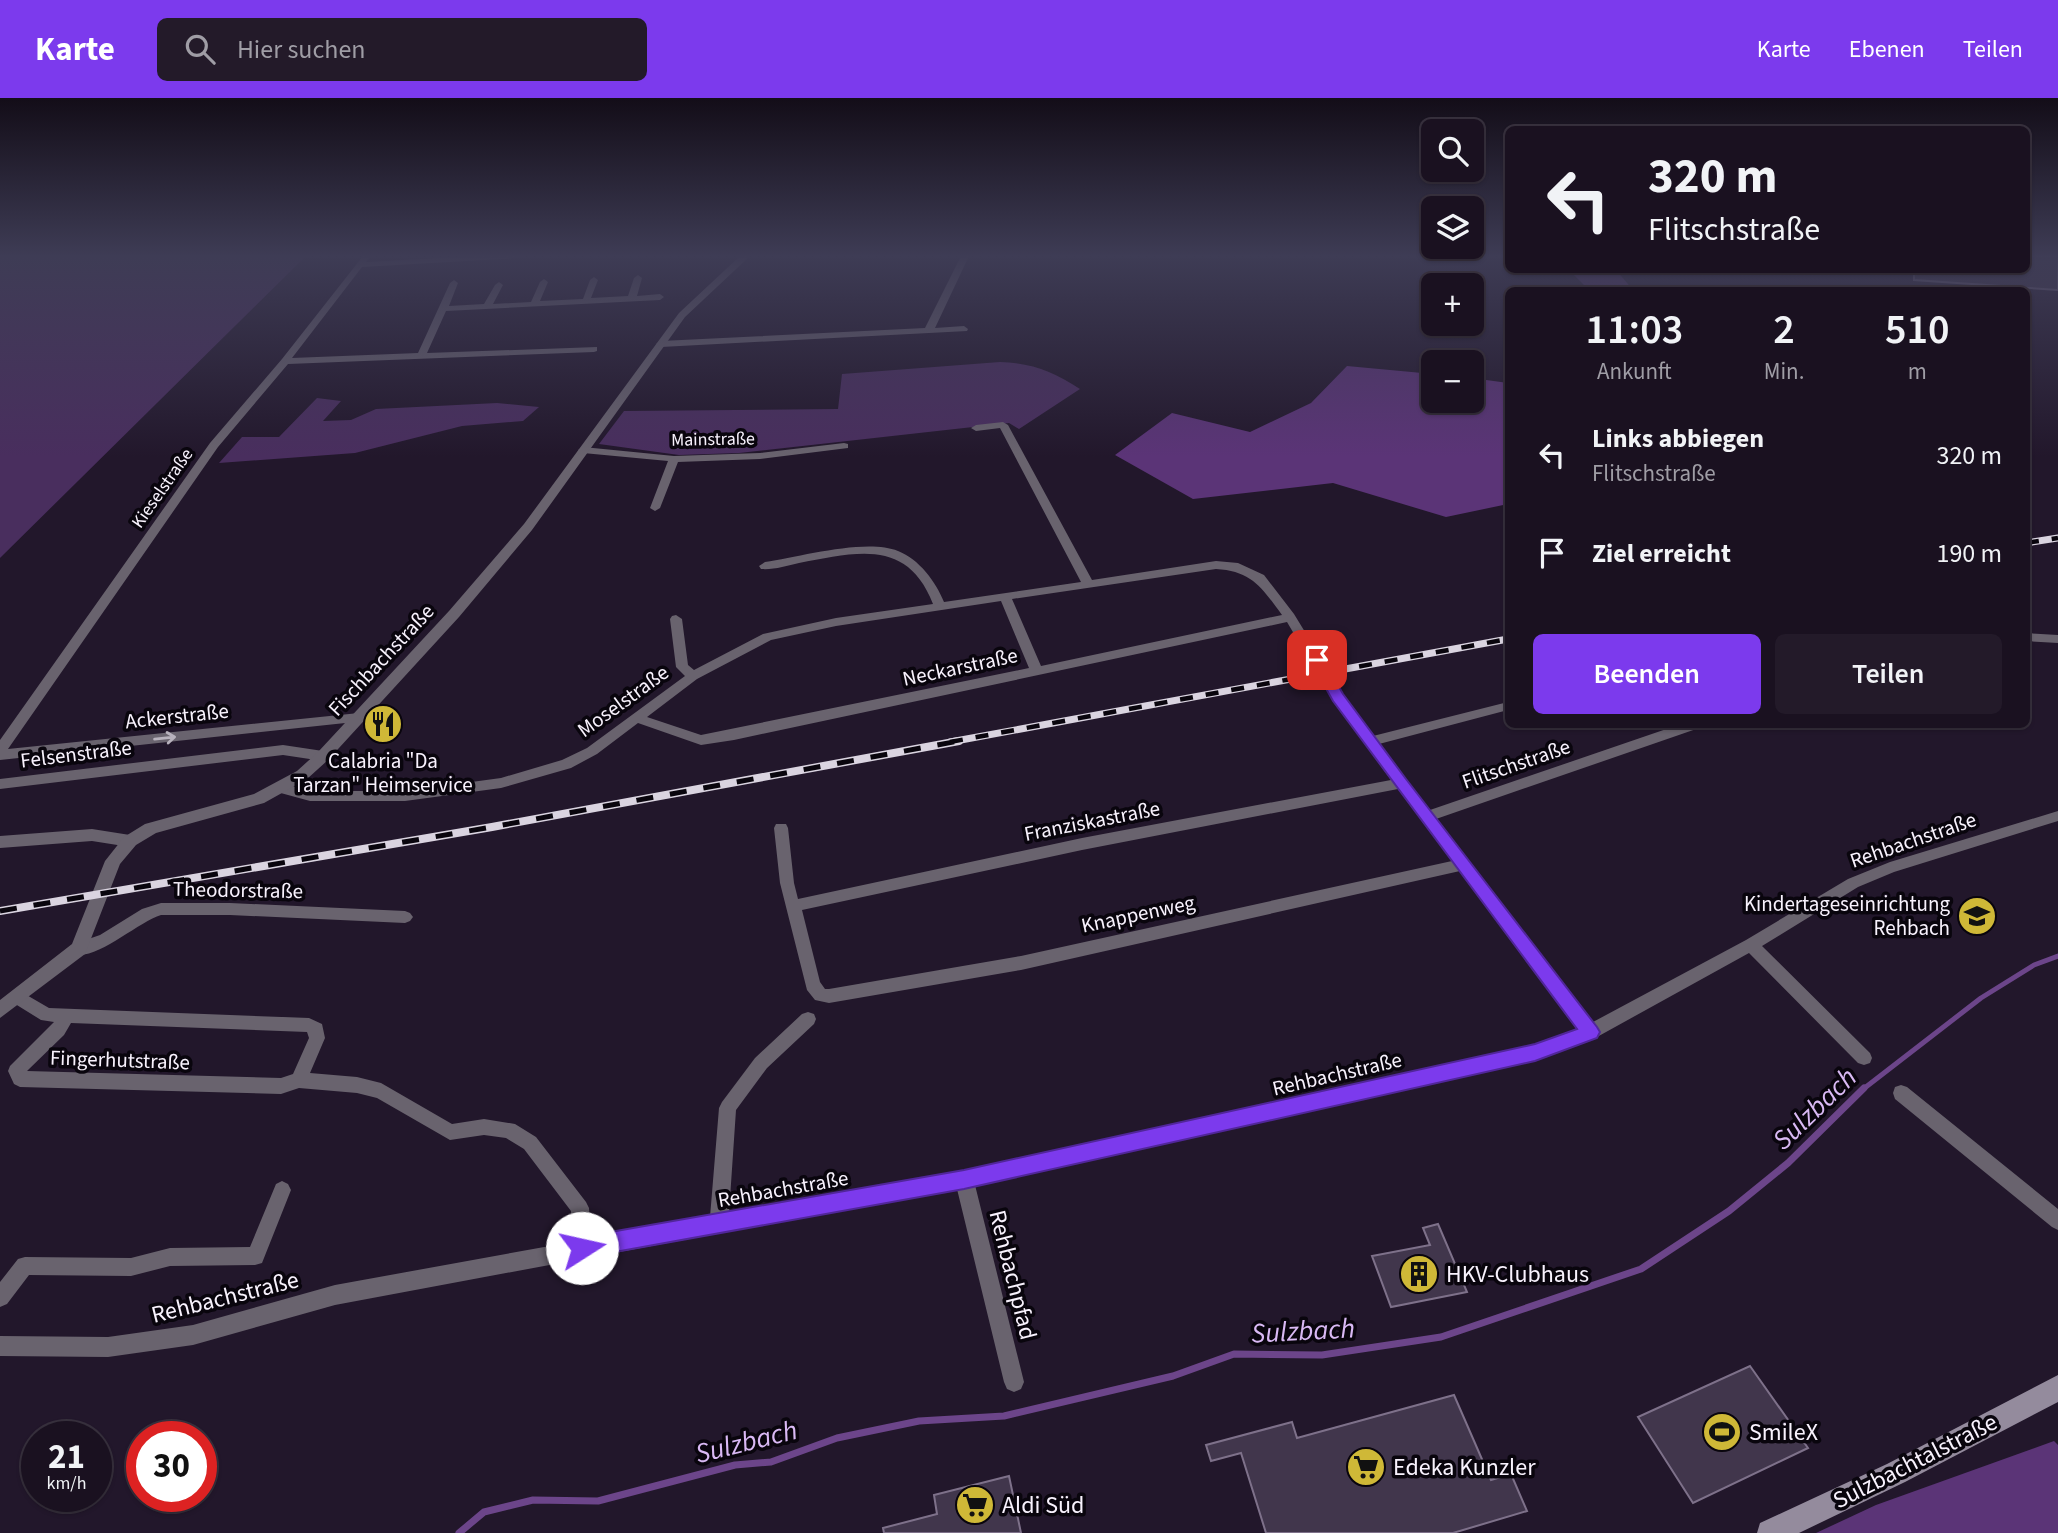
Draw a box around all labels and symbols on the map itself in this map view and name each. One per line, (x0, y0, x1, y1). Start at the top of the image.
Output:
street label: Mainstraße (671, 426, 755, 453)
street label: Kieselstraße (126, 443, 199, 533)
street label: Fischbachstraße (321, 597, 441, 723)
pin (1287, 630, 1347, 690)
street label: Neckarstraße (900, 640, 1020, 694)
street label: Moselstraße (571, 658, 675, 744)
street label: Ackerstraße (124, 696, 230, 736)
restaurant icon: Calabria "Da Tarzan" Heimservice (362, 703, 404, 745)
one-way arrow (154, 731, 176, 744)
street label: Flitschstraße (1458, 731, 1574, 797)
street label: Felsenstraße (19, 732, 133, 776)
place label: Calabria "Da Tarzan" Heimservice (293, 746, 473, 800)
street label: Franziskastraße (1021, 793, 1163, 849)
street label: Rehbachstraße (1846, 804, 1980, 876)
street label: Theodorstraße (173, 874, 303, 906)
street label: Knappenweg (1079, 887, 1198, 941)
place label: Kindertageseinrichtung Rehbach (1744, 889, 1950, 943)
school or university icon: Kindertageseinrichtung Rehbach (1956, 895, 1998, 937)
street label: Fingerhutstraße (49, 1043, 191, 1077)
street label: Rehbachstraße (1269, 1045, 1405, 1103)
water label: Sulzbach (1763, 1058, 1866, 1159)
street label: Rehbachstraße (715, 1163, 851, 1215)
street label: Rehbachpfad (979, 1207, 1046, 1344)
position arrow (545, 1211, 619, 1285)
building icon: HKV-Clubhaus (1398, 1253, 1440, 1295)
place label: HKV-Clubhaus (1446, 1257, 1589, 1292)
street label: Rehbachstraße (148, 1262, 302, 1333)
water label: Sulzbach (1250, 1308, 1356, 1354)
street label: Sulzbachtalstraße (1827, 1405, 2004, 1518)
water label: Sulzbach (691, 1410, 802, 1474)
sports icon: SmileX (1701, 1411, 1743, 1453)
place label: SmileX (1749, 1415, 1818, 1450)
speed limit sign: 30 (126, 1421, 217, 1512)
supermarket icon: Edeka Kunzler (1345, 1446, 1387, 1488)
place label: Edeka Kunzler (1393, 1450, 1536, 1485)
supermarket icon: Aldi Süd (954, 1484, 996, 1526)
place label: Aldi Süd (1002, 1488, 1084, 1523)

